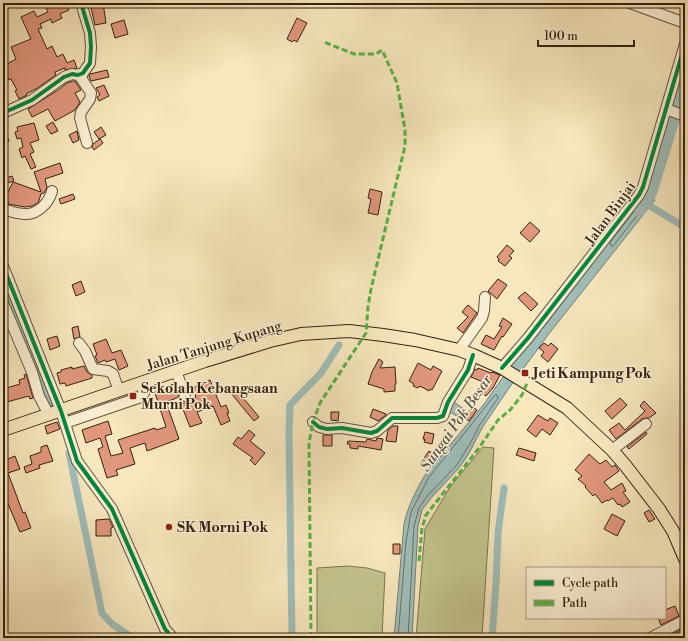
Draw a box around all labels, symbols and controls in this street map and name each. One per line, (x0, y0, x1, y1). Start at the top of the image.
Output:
scale bar (538, 22, 634, 48)
text: 100 m (544, 29, 578, 44)
street label: Jalan Binjai (581, 178, 640, 250)
street label: Jalan Tanjung Kupang (144, 317, 285, 375)
place label: Jeti Kampung Pok (531, 365, 652, 383)
marker: Jeti Kampung Pok (520, 368, 530, 378)
water label: Sungai Pok Besar (416, 371, 497, 475)
place label: Sekolah Kebangsaan Murni Pok (141, 380, 278, 414)
marker: Sekolah Kebangsaan Murni Pok (128, 391, 138, 401)
place label: SK Morni Pok (177, 519, 268, 537)
marker: SK Morni Pok (164, 522, 174, 532)
legend (526, 567, 666, 619)
text: Cycle path (562, 576, 618, 591)
text: Path (562, 596, 587, 611)

